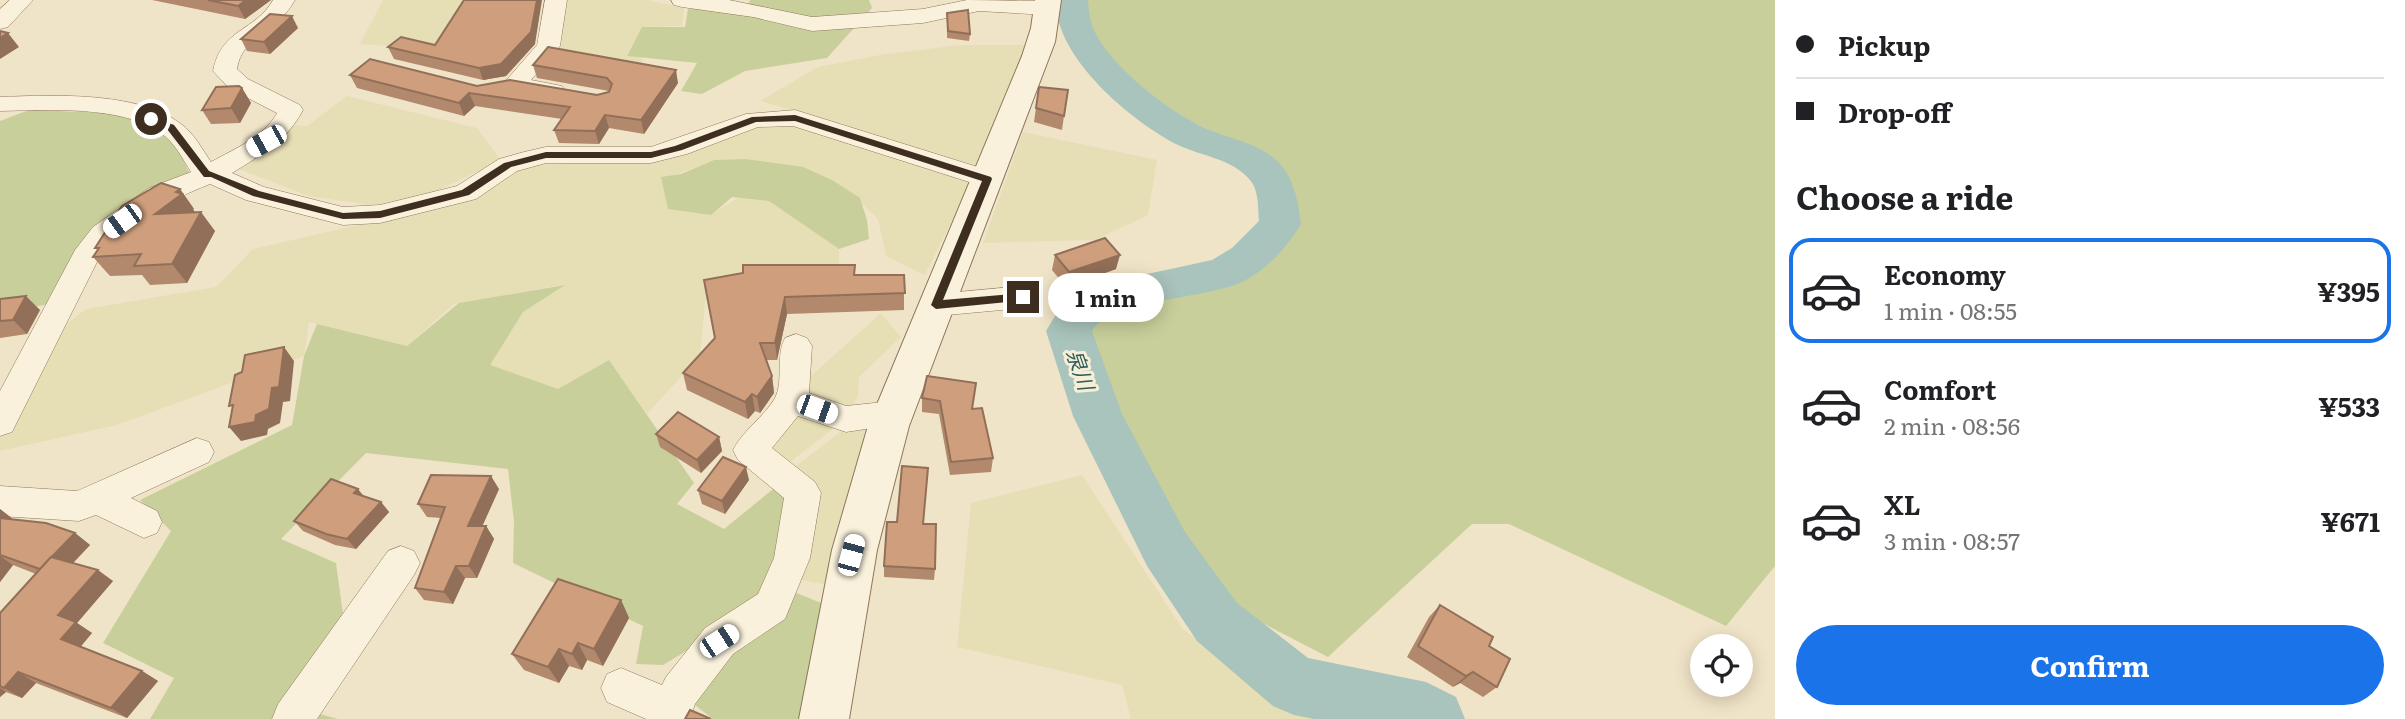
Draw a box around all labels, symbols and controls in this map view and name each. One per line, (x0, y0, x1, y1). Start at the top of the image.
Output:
text: Pickup (1838, 25, 1930, 64)
text: Drop-off (1838, 92, 1951, 131)
route start (135, 103, 167, 135)
car (243, 122, 290, 160)
text: Choose a ride (1796, 172, 2013, 220)
car (99, 200, 146, 242)
text: Economy (1884, 254, 2006, 293)
icon: car (1800, 259, 1863, 322)
text: ¥395 (2317, 271, 2380, 310)
callout: 1 min (1048, 272, 1163, 322)
text: 1 min (1075, 280, 1137, 314)
route end (1007, 281, 1039, 313)
text: 1 min · 08:55 (1884, 293, 2017, 327)
water label: 泉川 (1061, 344, 1104, 396)
text: Comfort (1884, 369, 1996, 408)
icon: car (1800, 374, 1863, 437)
text: ¥533 (2318, 386, 2380, 425)
car (794, 392, 841, 426)
text: 2 min · 08:56 (1884, 408, 2020, 442)
text: XL (1884, 484, 1921, 523)
icon: car (1800, 489, 1863, 552)
text: ¥671 (2320, 501, 2380, 540)
text: 3 min · 08:57 (1884, 523, 2020, 557)
car (836, 532, 867, 578)
car (696, 621, 743, 661)
button: Confirm (1796, 625, 2384, 705)
map controls (1690, 634, 1753, 697)
button: locate (1690, 634, 1753, 697)

